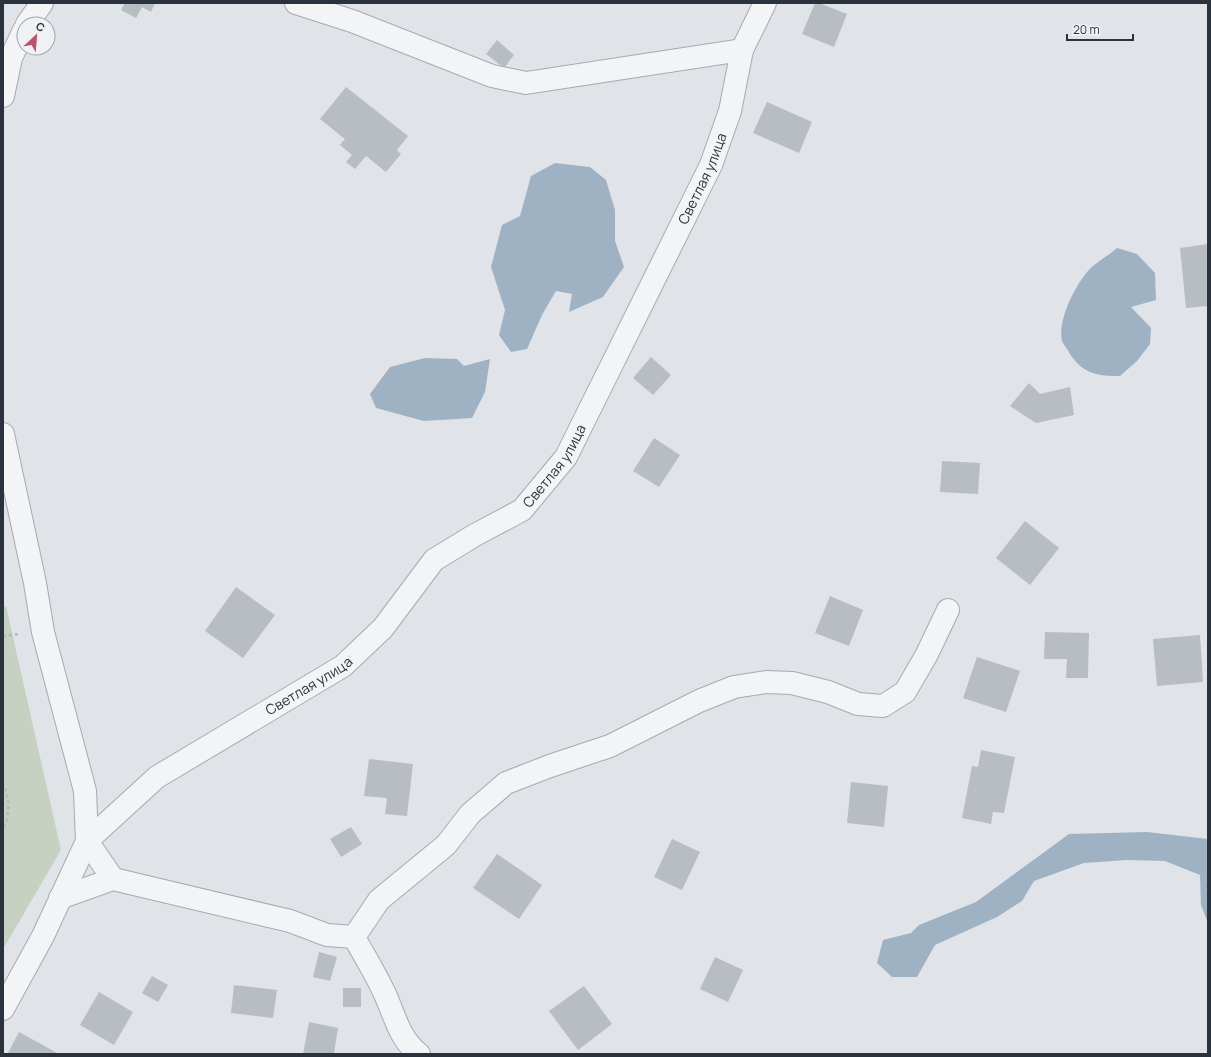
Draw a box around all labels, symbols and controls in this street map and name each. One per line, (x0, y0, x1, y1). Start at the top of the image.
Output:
north arrow (16, 16, 56, 56)
scale bar (1067, 16, 1133, 42)
text: С (34, 18, 48, 35)
text: 20 m (1073, 21, 1100, 38)
street label: Светлая улица (673, 130, 731, 227)
street label: Светлая улица (518, 421, 590, 511)
street label: Светлая улица (262, 652, 356, 719)

